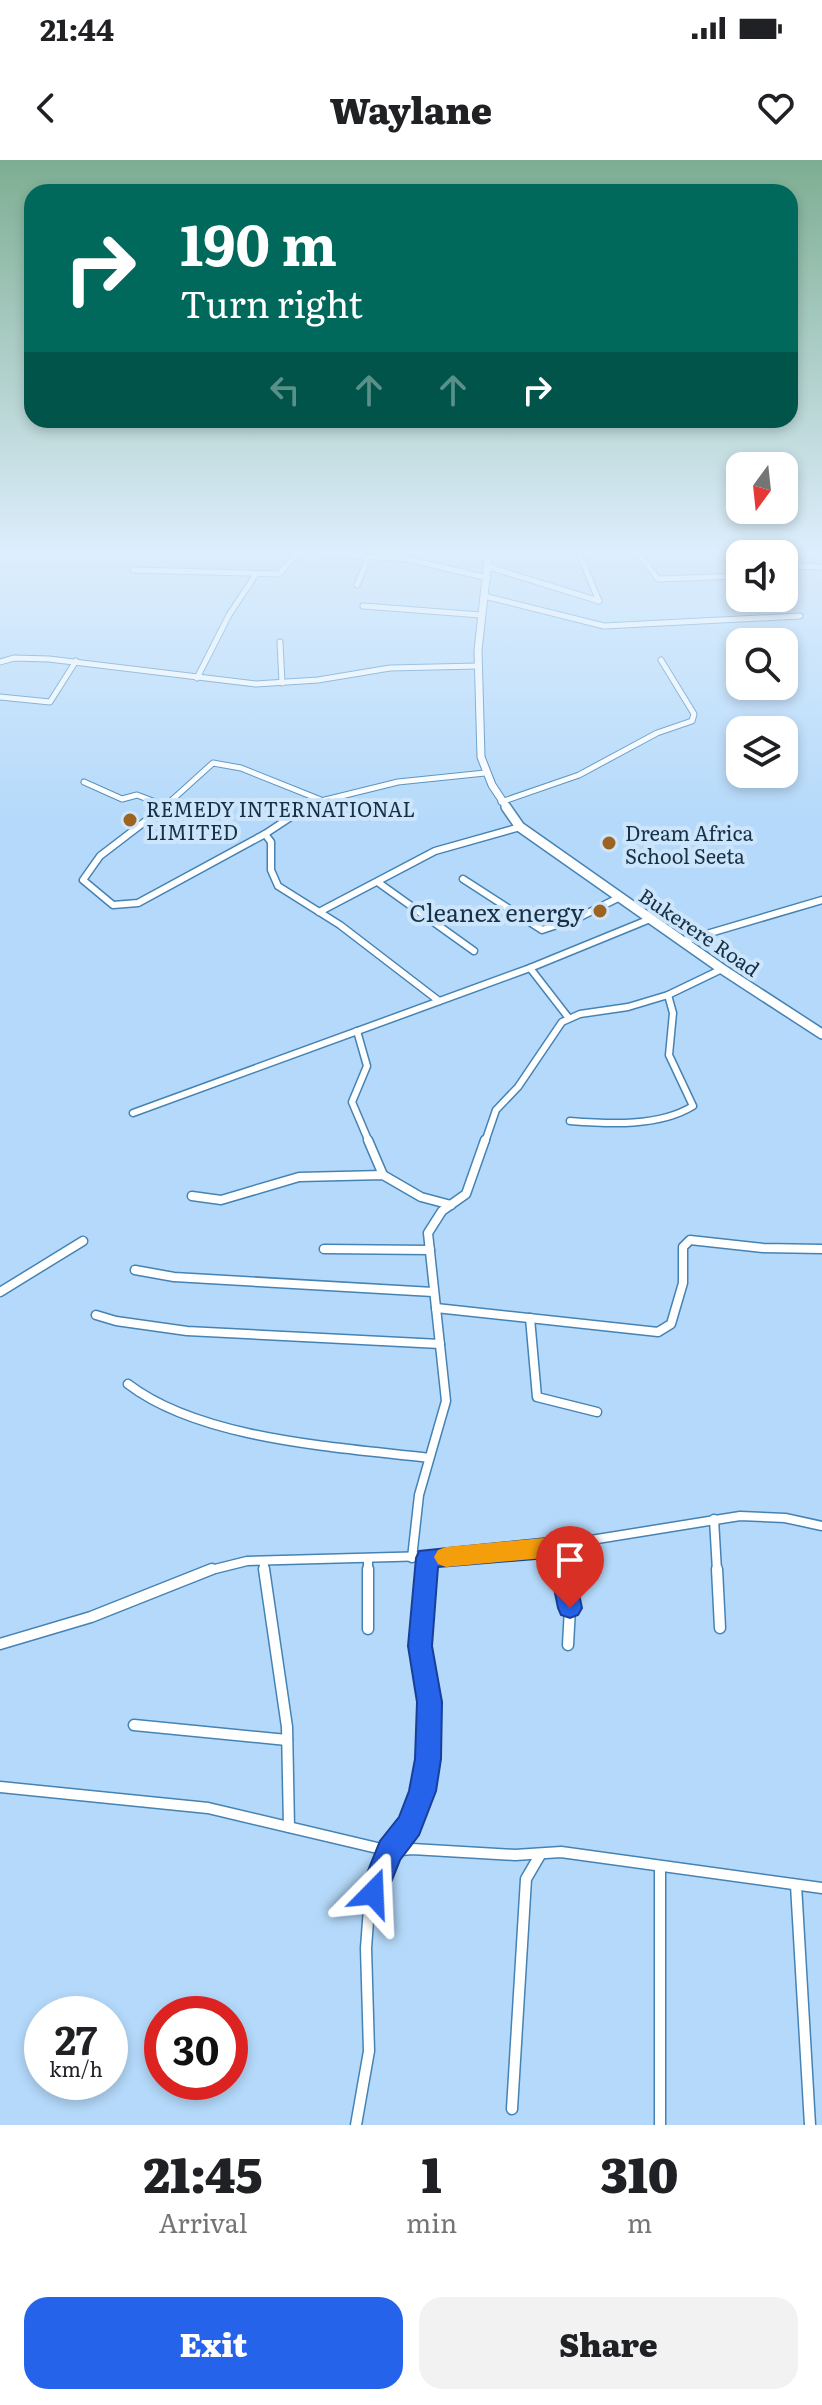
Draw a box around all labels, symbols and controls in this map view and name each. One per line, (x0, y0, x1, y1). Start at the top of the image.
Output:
text: 21:44 (40, 6, 114, 50)
text: Waylane (330, 82, 492, 135)
icon: back (24, 86, 68, 130)
icon: heart (754, 86, 798, 130)
text: 190 m (180, 200, 337, 283)
icon: right (48, 216, 152, 320)
text: Turn right (180, 276, 363, 329)
icon: left (263, 368, 307, 412)
icon: ahead (347, 368, 391, 412)
icon: ahead (431, 368, 475, 412)
icon: right (515, 368, 559, 412)
north arrow (726, 452, 798, 524)
map controls (726, 452, 798, 788)
button: sound (726, 540, 798, 612)
button: search (726, 628, 798, 700)
button: layers (726, 716, 798, 788)
place label: REMEDY INTERNATIONAL LIMITED (146, 793, 415, 846)
marker: REMEDY INTERNATIONAL LIMITED (121, 811, 139, 829)
place label: Dream Africa School Seeta (625, 817, 753, 870)
marker: Dream Africa School Seeta (600, 834, 618, 852)
street label: Bukerere Road (634, 880, 766, 982)
place label: Cleanex energy (409, 894, 584, 929)
marker: Cleanex energy (591, 902, 609, 920)
pin (536, 1526, 604, 1608)
icon: arrive (548, 1538, 592, 1582)
position arrow (331, 1851, 415, 1935)
speed limit sign: 30 (144, 1996, 248, 2100)
text: 27 (55, 2008, 97, 2067)
text: km/h (49, 2053, 103, 2083)
text: 21:45 (143, 2137, 263, 2208)
text: 1 (422, 2137, 442, 2208)
text: 310 (601, 2137, 679, 2208)
text: Arrival (159, 2202, 247, 2241)
text: min (406, 2202, 457, 2241)
text: m (627, 2202, 652, 2241)
button: Exit (24, 2297, 403, 2389)
button: Share (419, 2297, 798, 2389)

